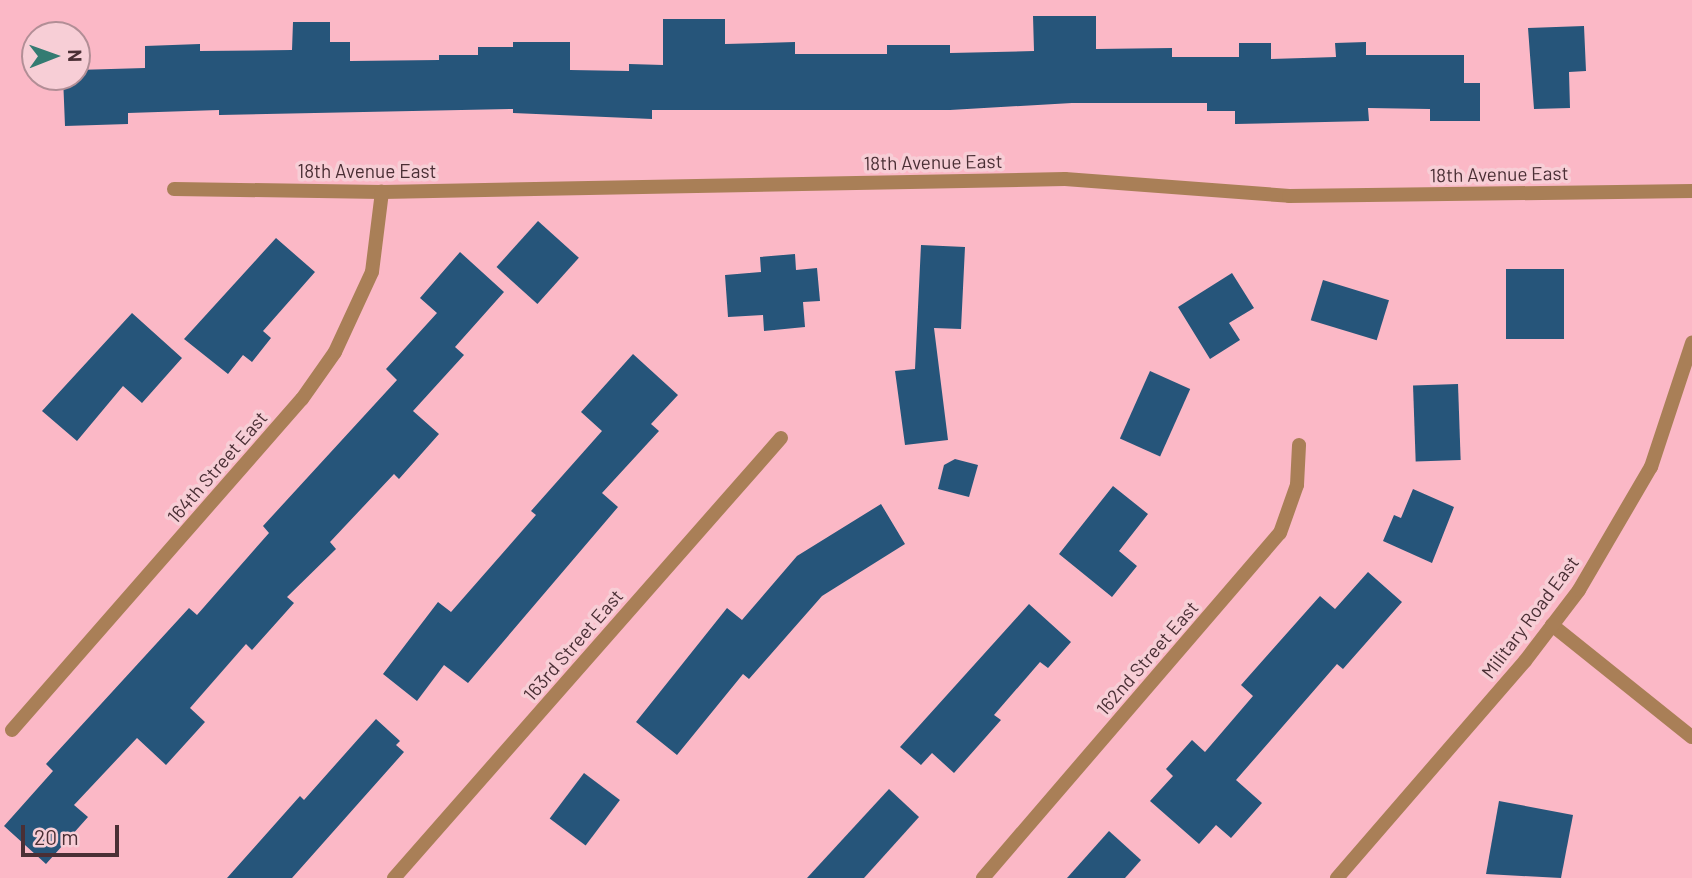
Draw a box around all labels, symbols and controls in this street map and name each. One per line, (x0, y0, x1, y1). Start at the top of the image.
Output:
north arrow (21, 21, 91, 91)
text: N (64, 49, 87, 62)
street label: 18th Avenue East (863, 149, 1003, 175)
street label: 18th Avenue East (298, 160, 436, 182)
street label: 18th Avenue East (1429, 161, 1569, 187)
street label: 164th Street East (162, 406, 272, 528)
street label: Military Road East (1477, 551, 1583, 683)
street label: 163rd Street East (518, 585, 628, 705)
street label: 162nd Street East (1091, 596, 1203, 720)
scale bar (24, 812, 122, 856)
text: 20 m (34, 824, 79, 849)

